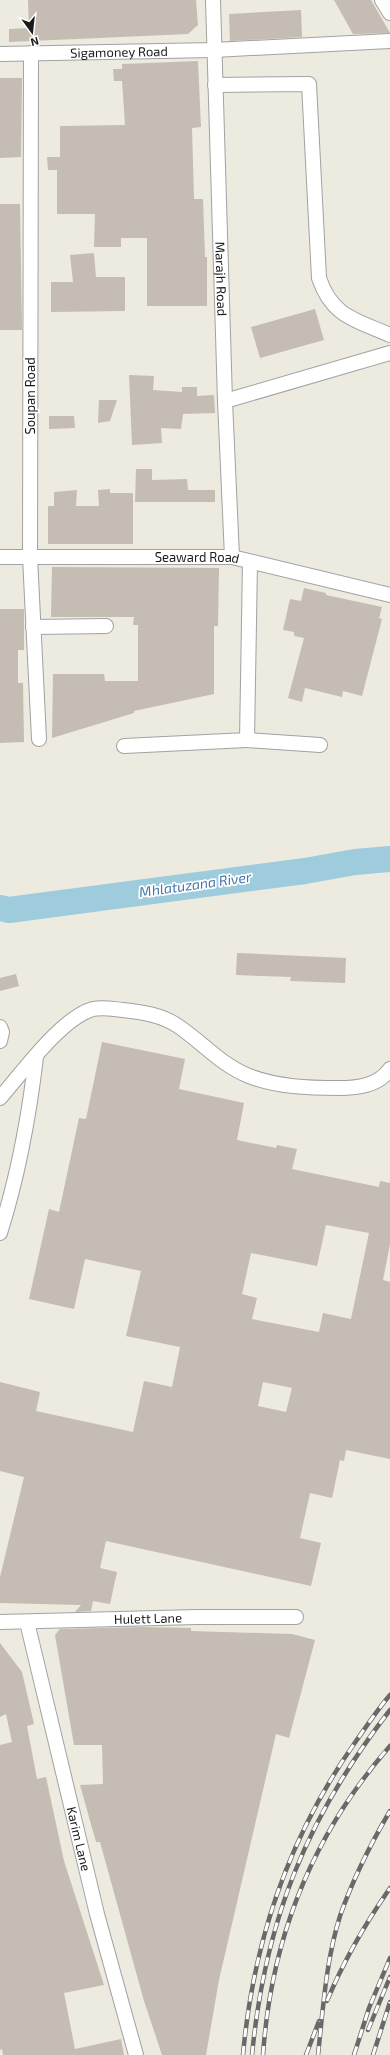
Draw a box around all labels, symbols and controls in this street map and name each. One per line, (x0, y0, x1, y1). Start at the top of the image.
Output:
north arrow (12, 12, 52, 52)
text: N (29, 35, 40, 49)
street label: Sigamoney Road (70, 43, 168, 61)
street label: Marajh Road (212, 241, 230, 316)
street label: Soupan Road (22, 357, 38, 435)
street label: Seaward Road (155, 549, 241, 566)
water label: Mhlatuzana River (138, 868, 253, 900)
street label: Hulett Lane (114, 1609, 182, 1627)
street label: Karim Lane (64, 1805, 94, 1873)

